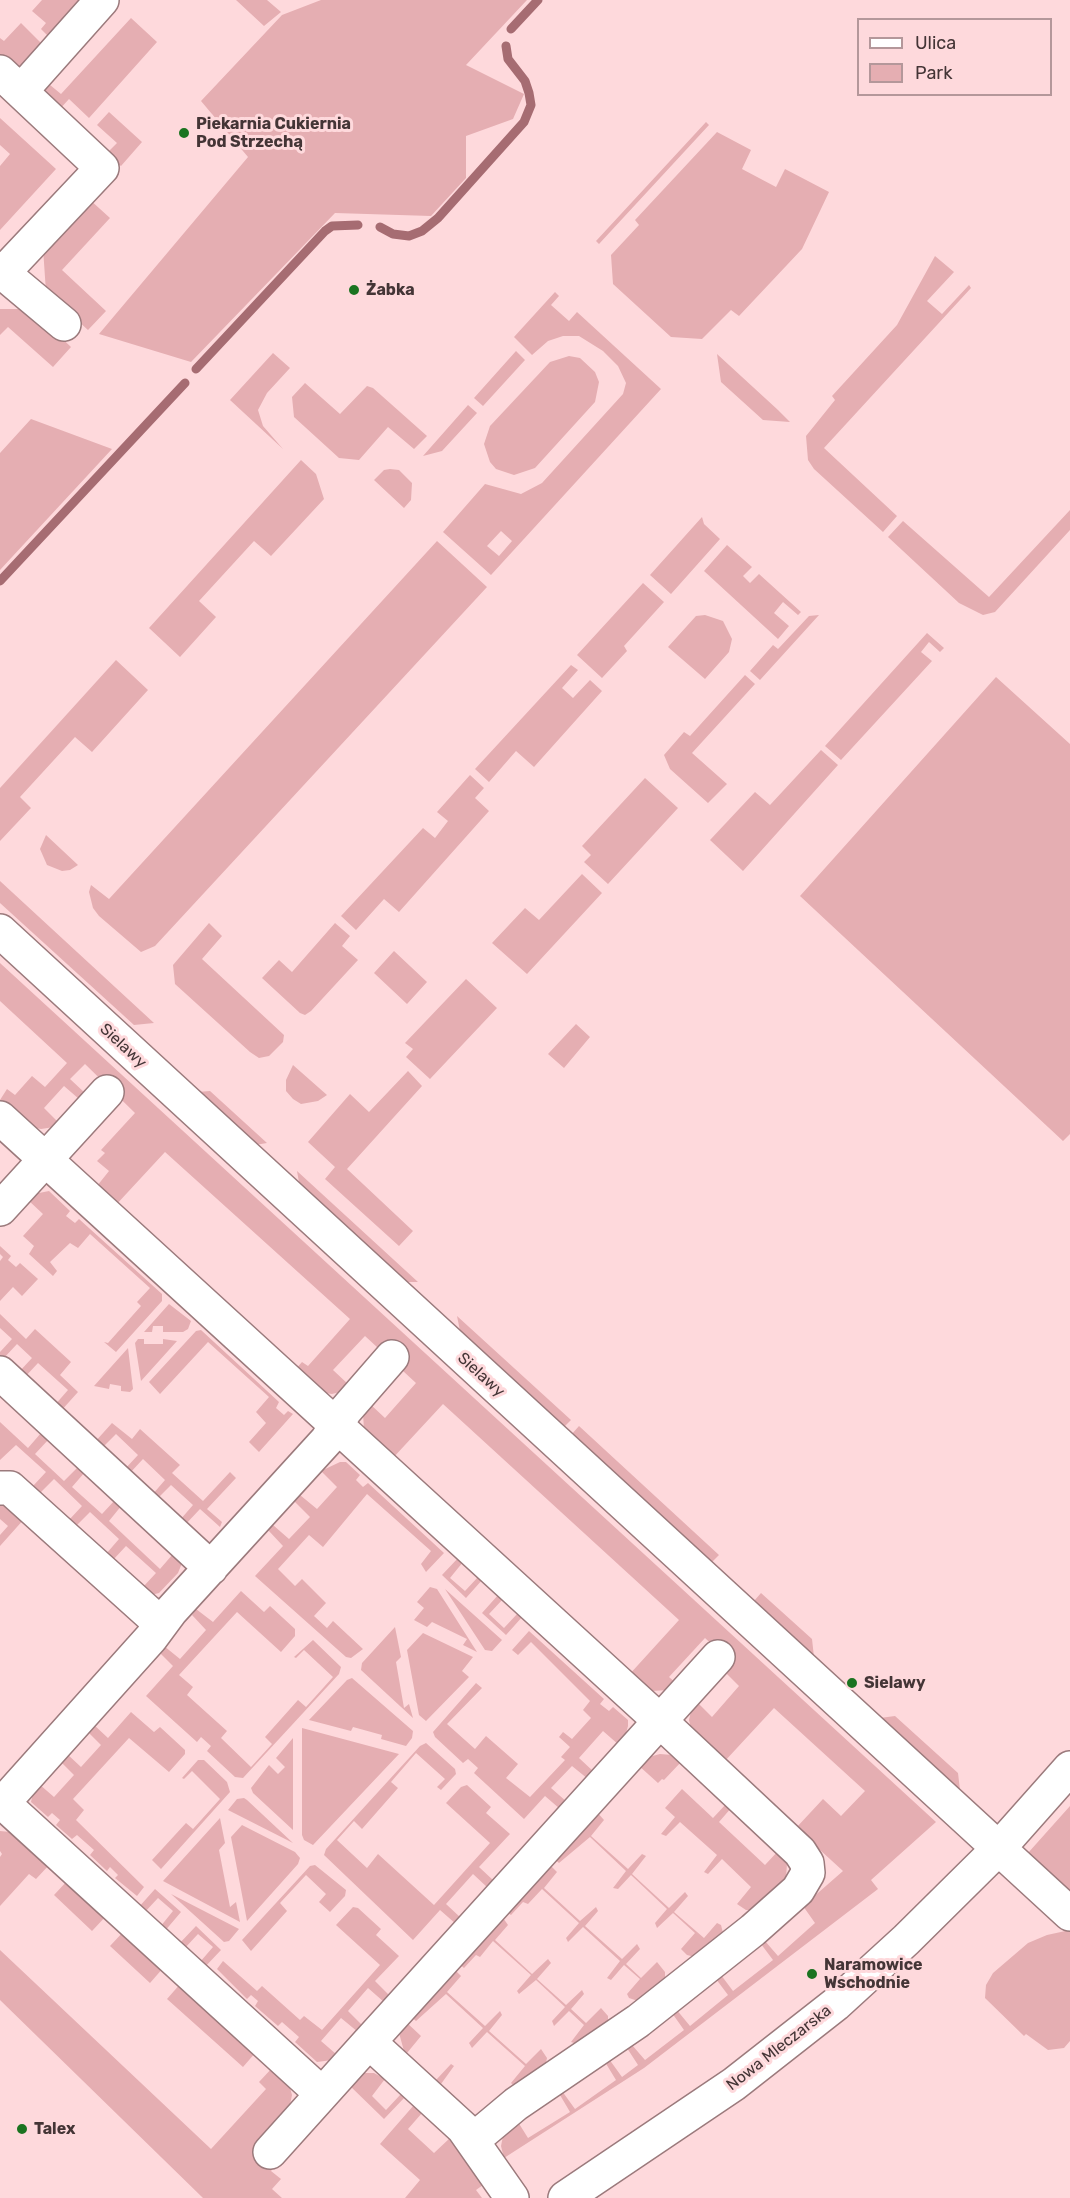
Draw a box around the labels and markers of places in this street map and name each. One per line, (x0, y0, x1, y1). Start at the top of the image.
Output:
place label: Piekarnia Cukiernia Pod Strzechą (196, 114, 351, 152)
marker: Piekarnia Cukiernia Pod Strzechą (177, 126, 191, 140)
place label: Żabka (366, 280, 415, 300)
marker: Żabka (347, 283, 361, 297)
place label: Sielawy (864, 1673, 926, 1693)
marker: Sielawy (845, 1676, 859, 1690)
place label: Naramowice Wschodnie (824, 1955, 923, 1993)
marker: Naramowice Wschodnie (805, 1967, 819, 1981)
place label: Talex (34, 2119, 75, 2139)
marker: Talex (15, 2122, 29, 2136)

